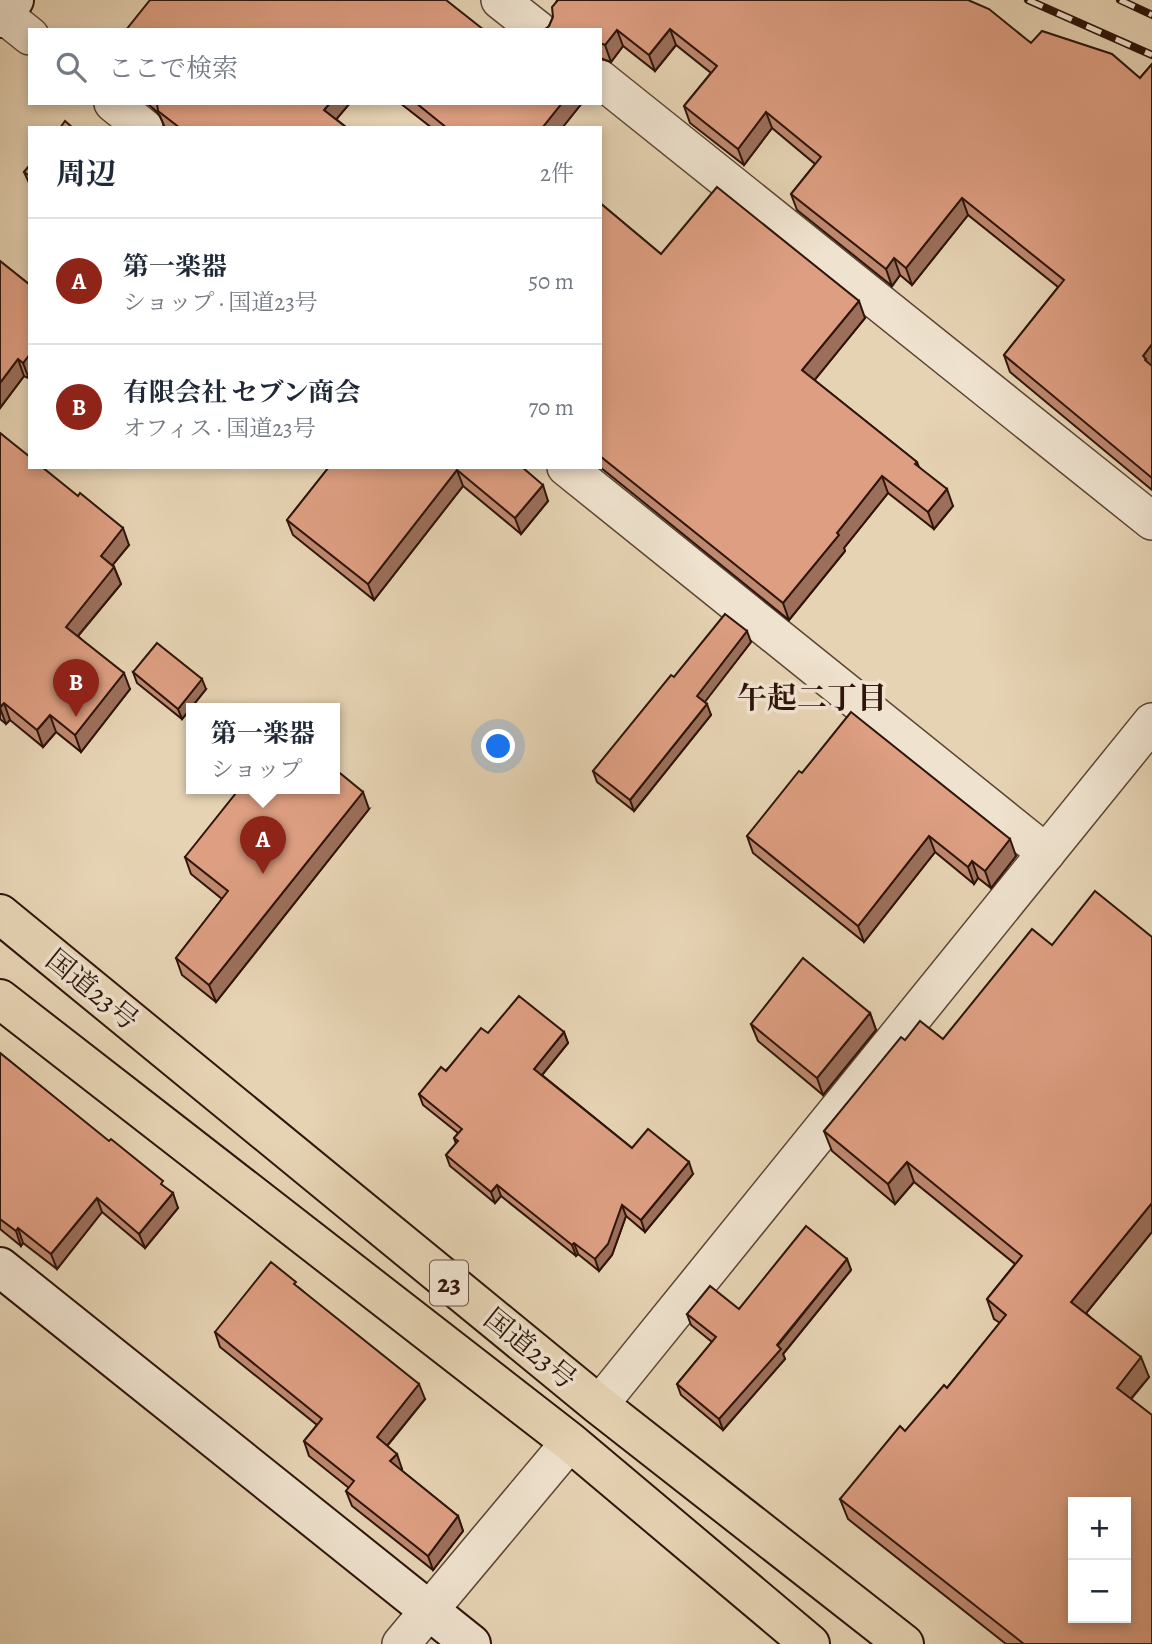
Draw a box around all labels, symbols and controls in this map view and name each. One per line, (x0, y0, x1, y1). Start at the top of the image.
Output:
search box (28, 28, 602, 105)
icon: search (52, 48, 90, 86)
text: ここで検索 (108, 51, 238, 86)
text: 周辺 (56, 154, 116, 194)
text: 2件 (540, 158, 574, 189)
text: 第一楽器 (123, 249, 227, 284)
text: A (72, 266, 86, 297)
text: 50 m (528, 266, 574, 297)
text: ショップ · 国道23号 (123, 287, 318, 318)
text: 有限会社 セブン商会 (123, 375, 360, 410)
text: B (72, 392, 86, 423)
text: 70 m (528, 392, 574, 423)
text: オフィス · 国道23号 (123, 413, 316, 444)
pin: B (53, 659, 99, 717)
district label: 午起二丁目 (737, 678, 887, 718)
popup (186, 703, 340, 794)
text: 第一楽器 (211, 716, 315, 751)
your location (481, 729, 515, 763)
text: ショップ (211, 754, 303, 785)
pin: A (240, 816, 286, 874)
street label: 国道23号 (38, 941, 146, 1039)
road number: 23 (430, 1260, 468, 1306)
street label: 国道23号 (476, 1300, 584, 1398)
map controls (1068, 1497, 1131, 1623)
button: + (1068, 1497, 1131, 1560)
button: − (1068, 1560, 1131, 1623)

